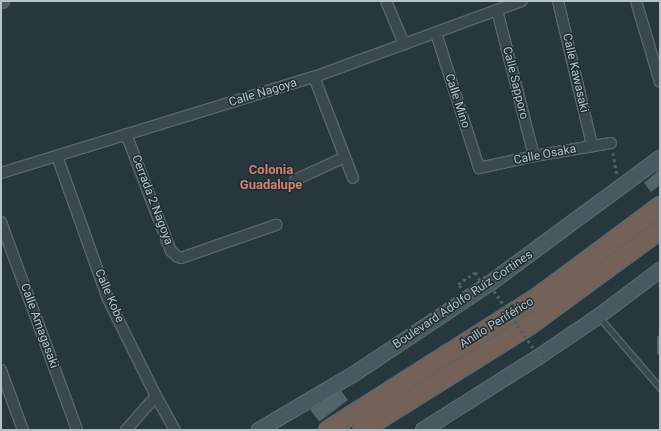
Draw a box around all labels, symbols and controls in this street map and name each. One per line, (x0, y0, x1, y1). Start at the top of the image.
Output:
street label: Calle Kawasaki (559, 32, 591, 114)
street label: Calle Sapporo (499, 45, 531, 121)
street label: Calle Mino (441, 72, 473, 130)
street label: Calle Nagoya (227, 76, 299, 110)
street label: Calle Osaka (513, 142, 577, 168)
street label: Cerrada 2 Nagoya (128, 153, 176, 247)
district label: Colonia Guadalupe (240, 163, 302, 194)
street label: Boulevard Adolfo Ruiz Cortines (390, 248, 536, 352)
street label: Calle Kobe (91, 267, 127, 325)
street label: Calle Amagasaki (17, 282, 61, 370)
street label: Anillo Periférico (457, 295, 537, 351)

